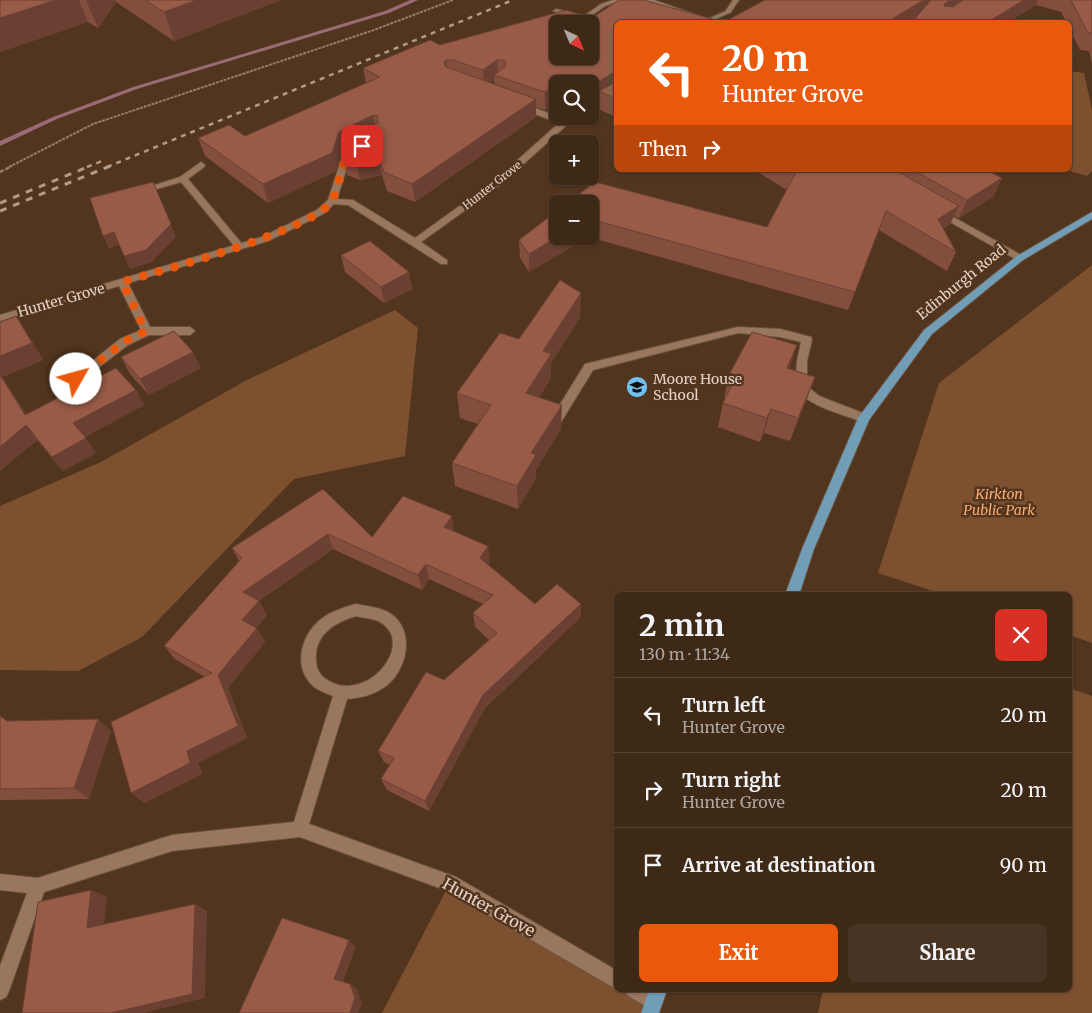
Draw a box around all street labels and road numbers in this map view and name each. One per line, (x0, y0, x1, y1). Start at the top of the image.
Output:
street label: Hunter Grove (460, 158, 524, 212)
street label: Edinburgh Road (913, 240, 1010, 323)
street label: Hunter Grove (15, 279, 107, 321)
street label: Hunter Grove (439, 873, 539, 941)

